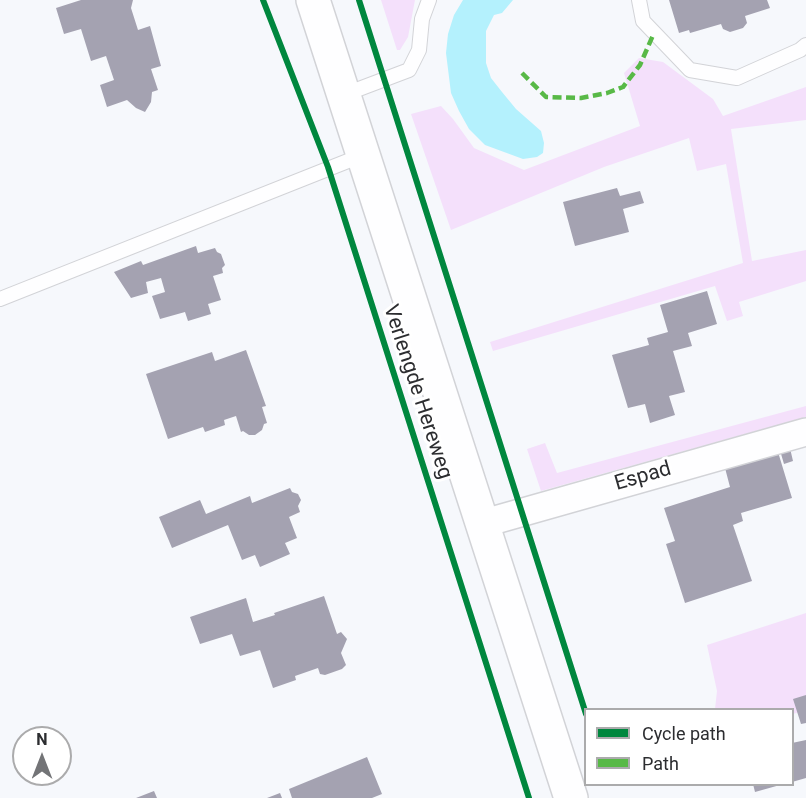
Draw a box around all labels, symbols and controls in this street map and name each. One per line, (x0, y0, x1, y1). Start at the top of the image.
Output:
street label: Verlengde Hereweg (377, 302, 457, 482)
street label: Espad (612, 457, 674, 497)
legend (584, 708, 794, 786)
text: Cycle path (642, 723, 726, 744)
north arrow (12, 726, 72, 786)
text: N (36, 730, 48, 749)
text: Path (642, 753, 679, 774)

